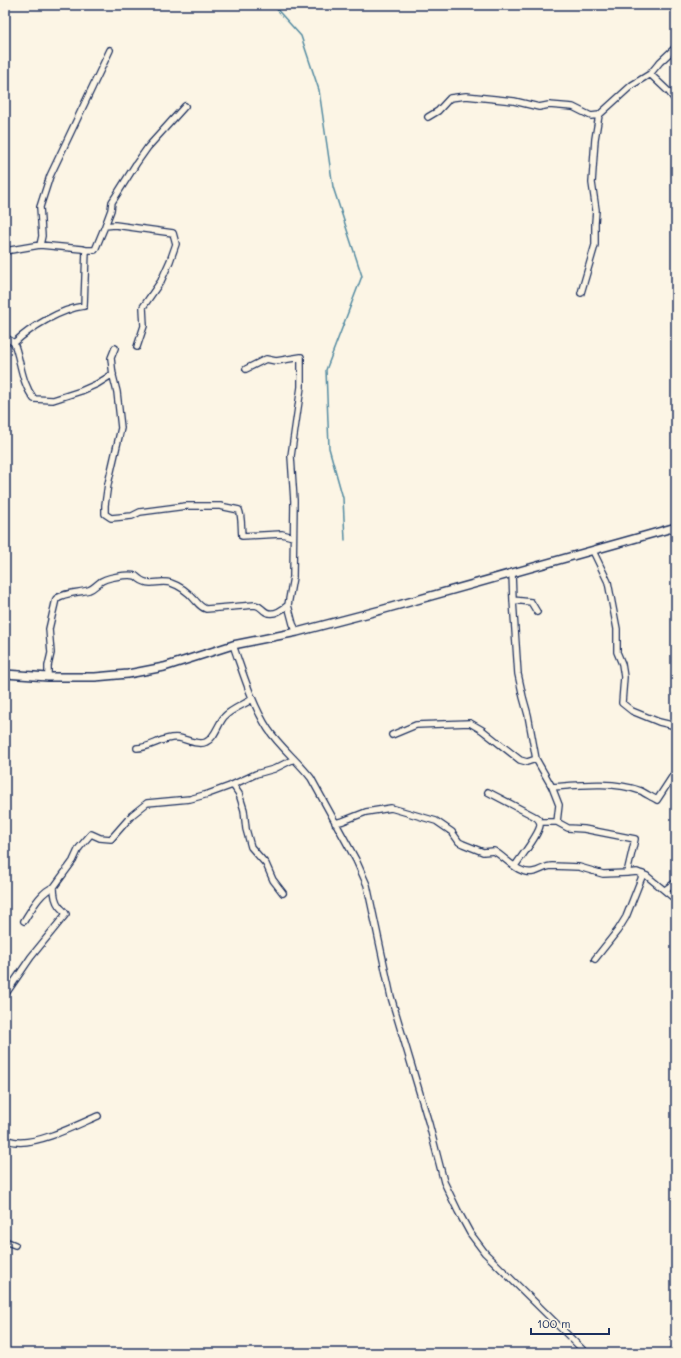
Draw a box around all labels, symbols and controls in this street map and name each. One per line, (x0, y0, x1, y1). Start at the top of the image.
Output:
scale bar (531, 1310, 609, 1336)
text: 100 m (537, 1315, 571, 1331)

